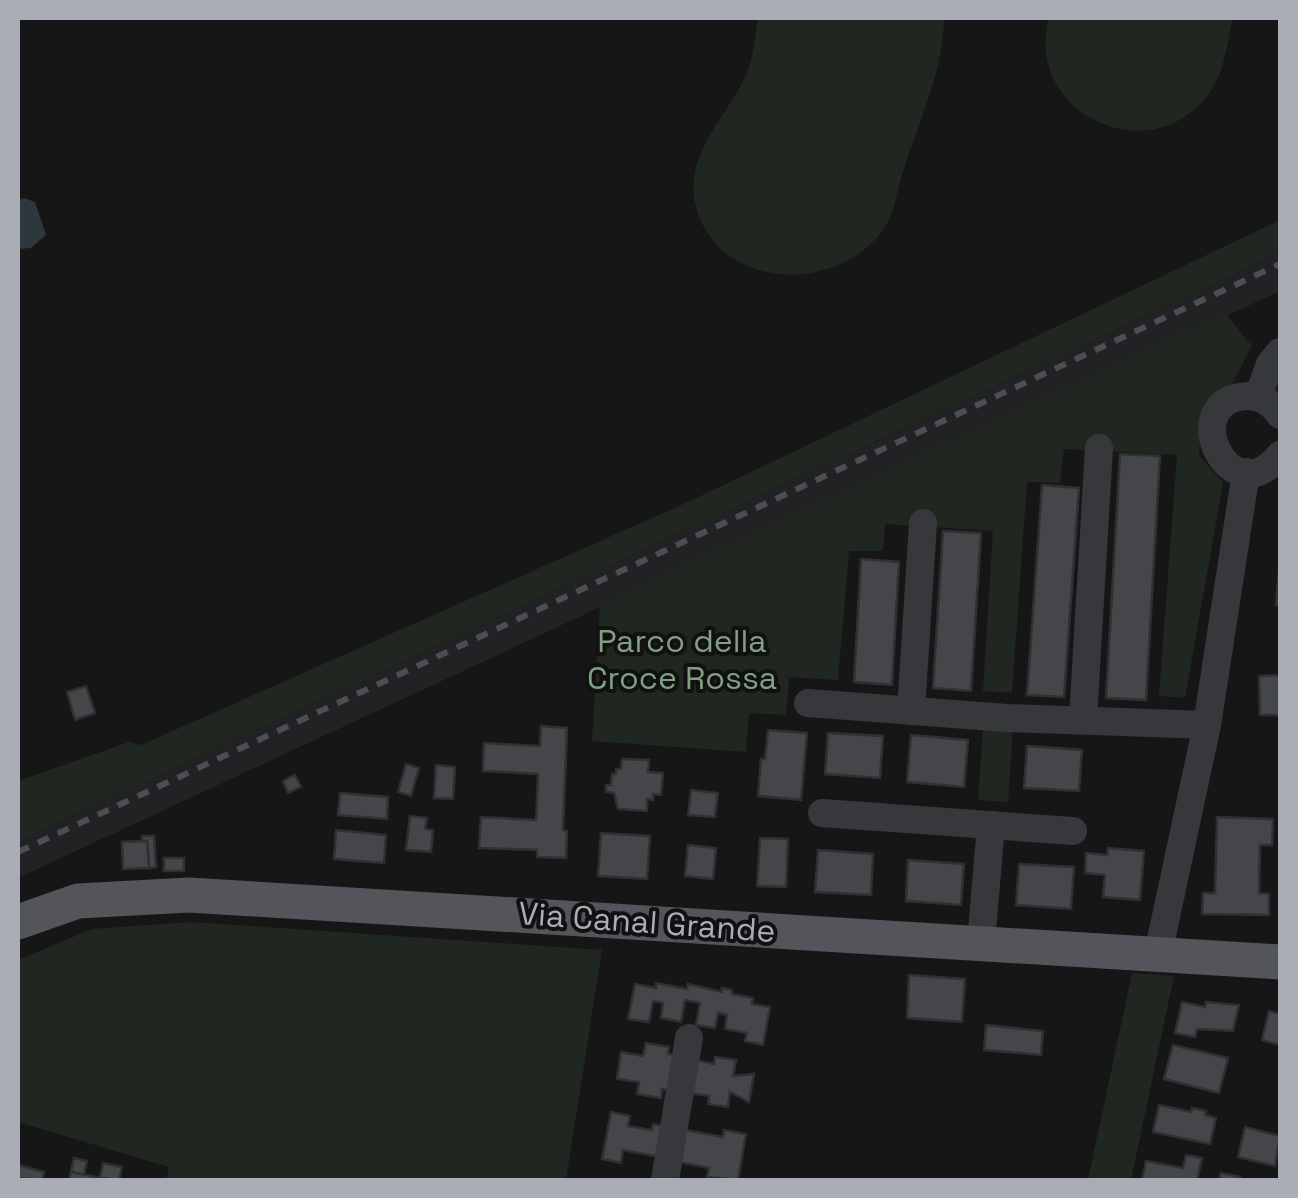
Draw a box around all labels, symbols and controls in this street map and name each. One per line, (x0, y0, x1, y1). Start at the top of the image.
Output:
park label: Parco della Croce Rossa (587, 621, 777, 698)
street label: Via Canal Grande (517, 893, 777, 951)

